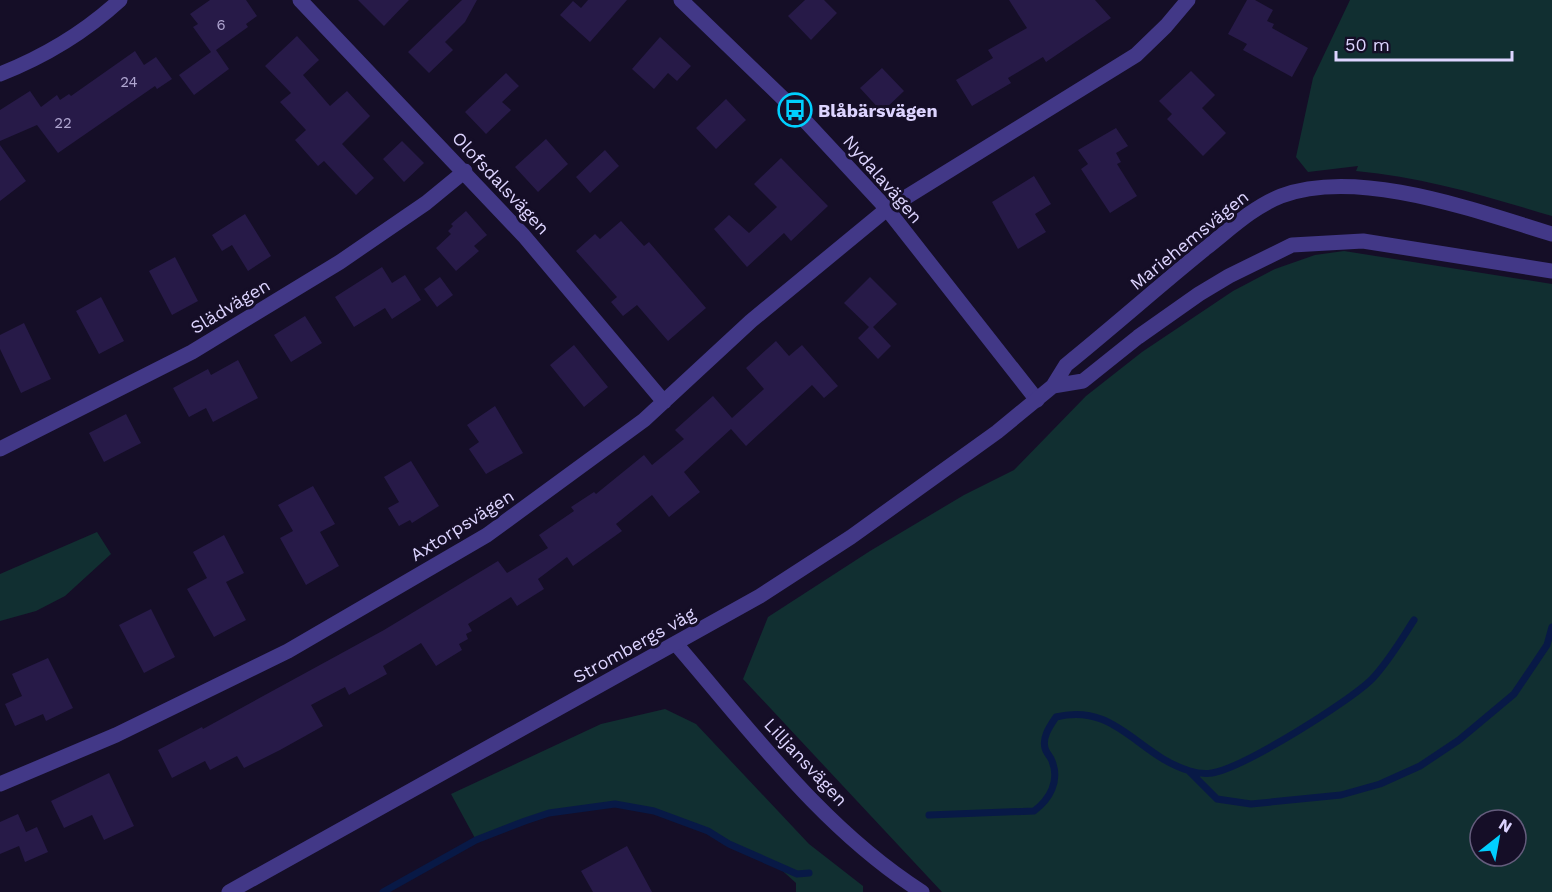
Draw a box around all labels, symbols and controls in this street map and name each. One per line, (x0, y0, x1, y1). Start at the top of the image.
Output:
house number: 6 (216, 16, 226, 34)
scale bar (1336, 24, 1512, 62)
text: 50 m (1345, 34, 1390, 55)
house number: 24 (120, 73, 138, 91)
bus stop icon: Blåbärsvägen (777, 92, 813, 128)
place label: Blåbärsvägen (818, 100, 938, 121)
house number: 22 (54, 114, 72, 132)
street label: Olofsdalsvägen (448, 127, 554, 239)
street label: Nydalavägen (839, 131, 927, 227)
street label: Mariehemsvägen (1126, 186, 1252, 294)
street label: Slädvägen (186, 274, 274, 338)
street label: Axtorpsvägen (406, 485, 518, 565)
street label: Strombergs väg (569, 603, 699, 687)
street label: Lilljansvägen (760, 714, 852, 810)
north arrow (1468, 808, 1528, 868)
text: N (1495, 814, 1515, 837)

